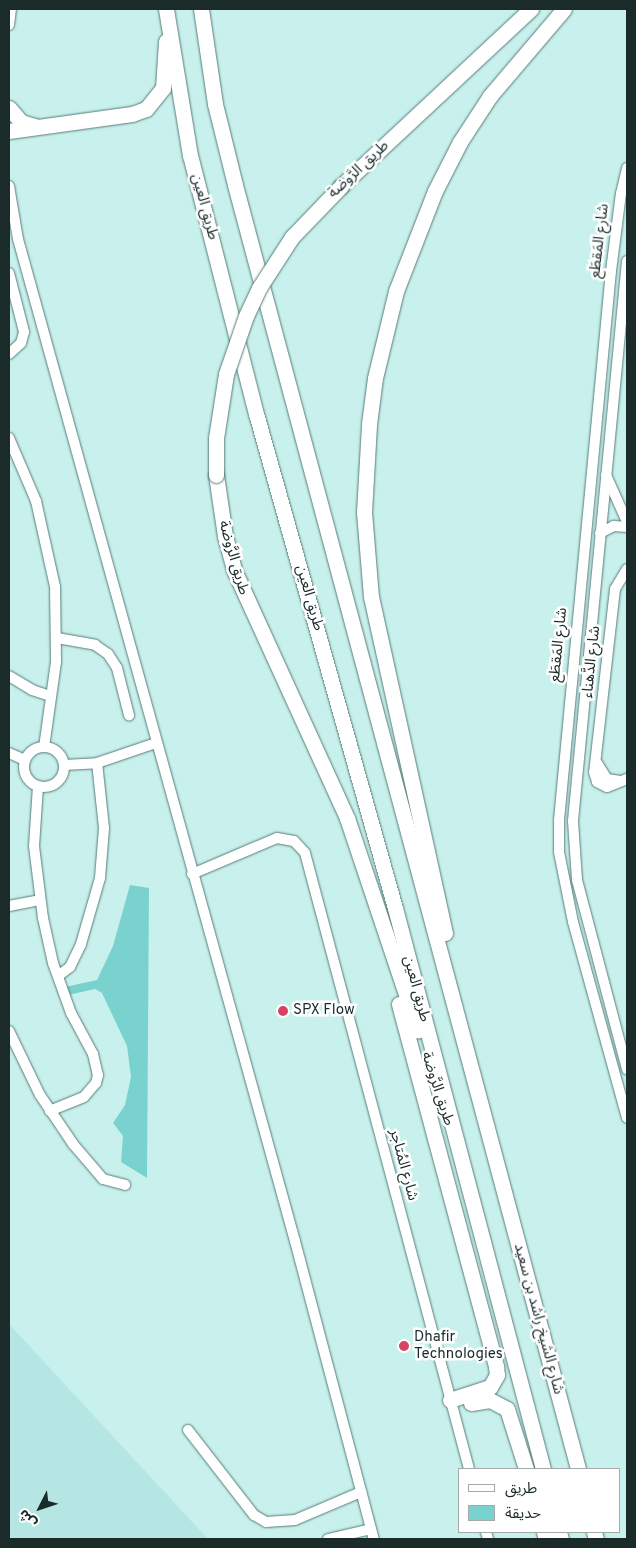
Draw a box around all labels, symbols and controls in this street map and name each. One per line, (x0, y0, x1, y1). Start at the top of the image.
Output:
street label: طريق الرَّوضة (325, 137, 393, 203)
street label: طريق العين (187, 172, 221, 242)
street label: شارع المَقطَع (587, 203, 613, 279)
street label: طريق الرَّوضة (214, 519, 252, 597)
street label: طريق العين (291, 563, 327, 633)
street label: شارع المَقطَع (546, 607, 572, 683)
street label: شارع الدَّهناء (579, 625, 605, 699)
street label: طريق العين (399, 954, 433, 1024)
place label: SPX Flow (293, 1002, 355, 1020)
marker: SPX Flow (277, 1005, 289, 1017)
street label: طريق الرَّوضة (417, 1050, 457, 1128)
street label: شارع المُتاجر (385, 1127, 421, 1203)
street label: شارع الشيخ راشد بن سعيد (509, 1242, 567, 1396)
place label: Dhafir Technologies (414, 1328, 503, 1363)
marker: Dhafir Technologies (398, 1340, 410, 1352)
legend (458, 1468, 621, 1533)
text: طريق (505, 1480, 537, 1499)
north arrow (15, 1483, 65, 1533)
text: ش (16, 1505, 41, 1531)
text: حديقة (505, 1505, 541, 1524)

